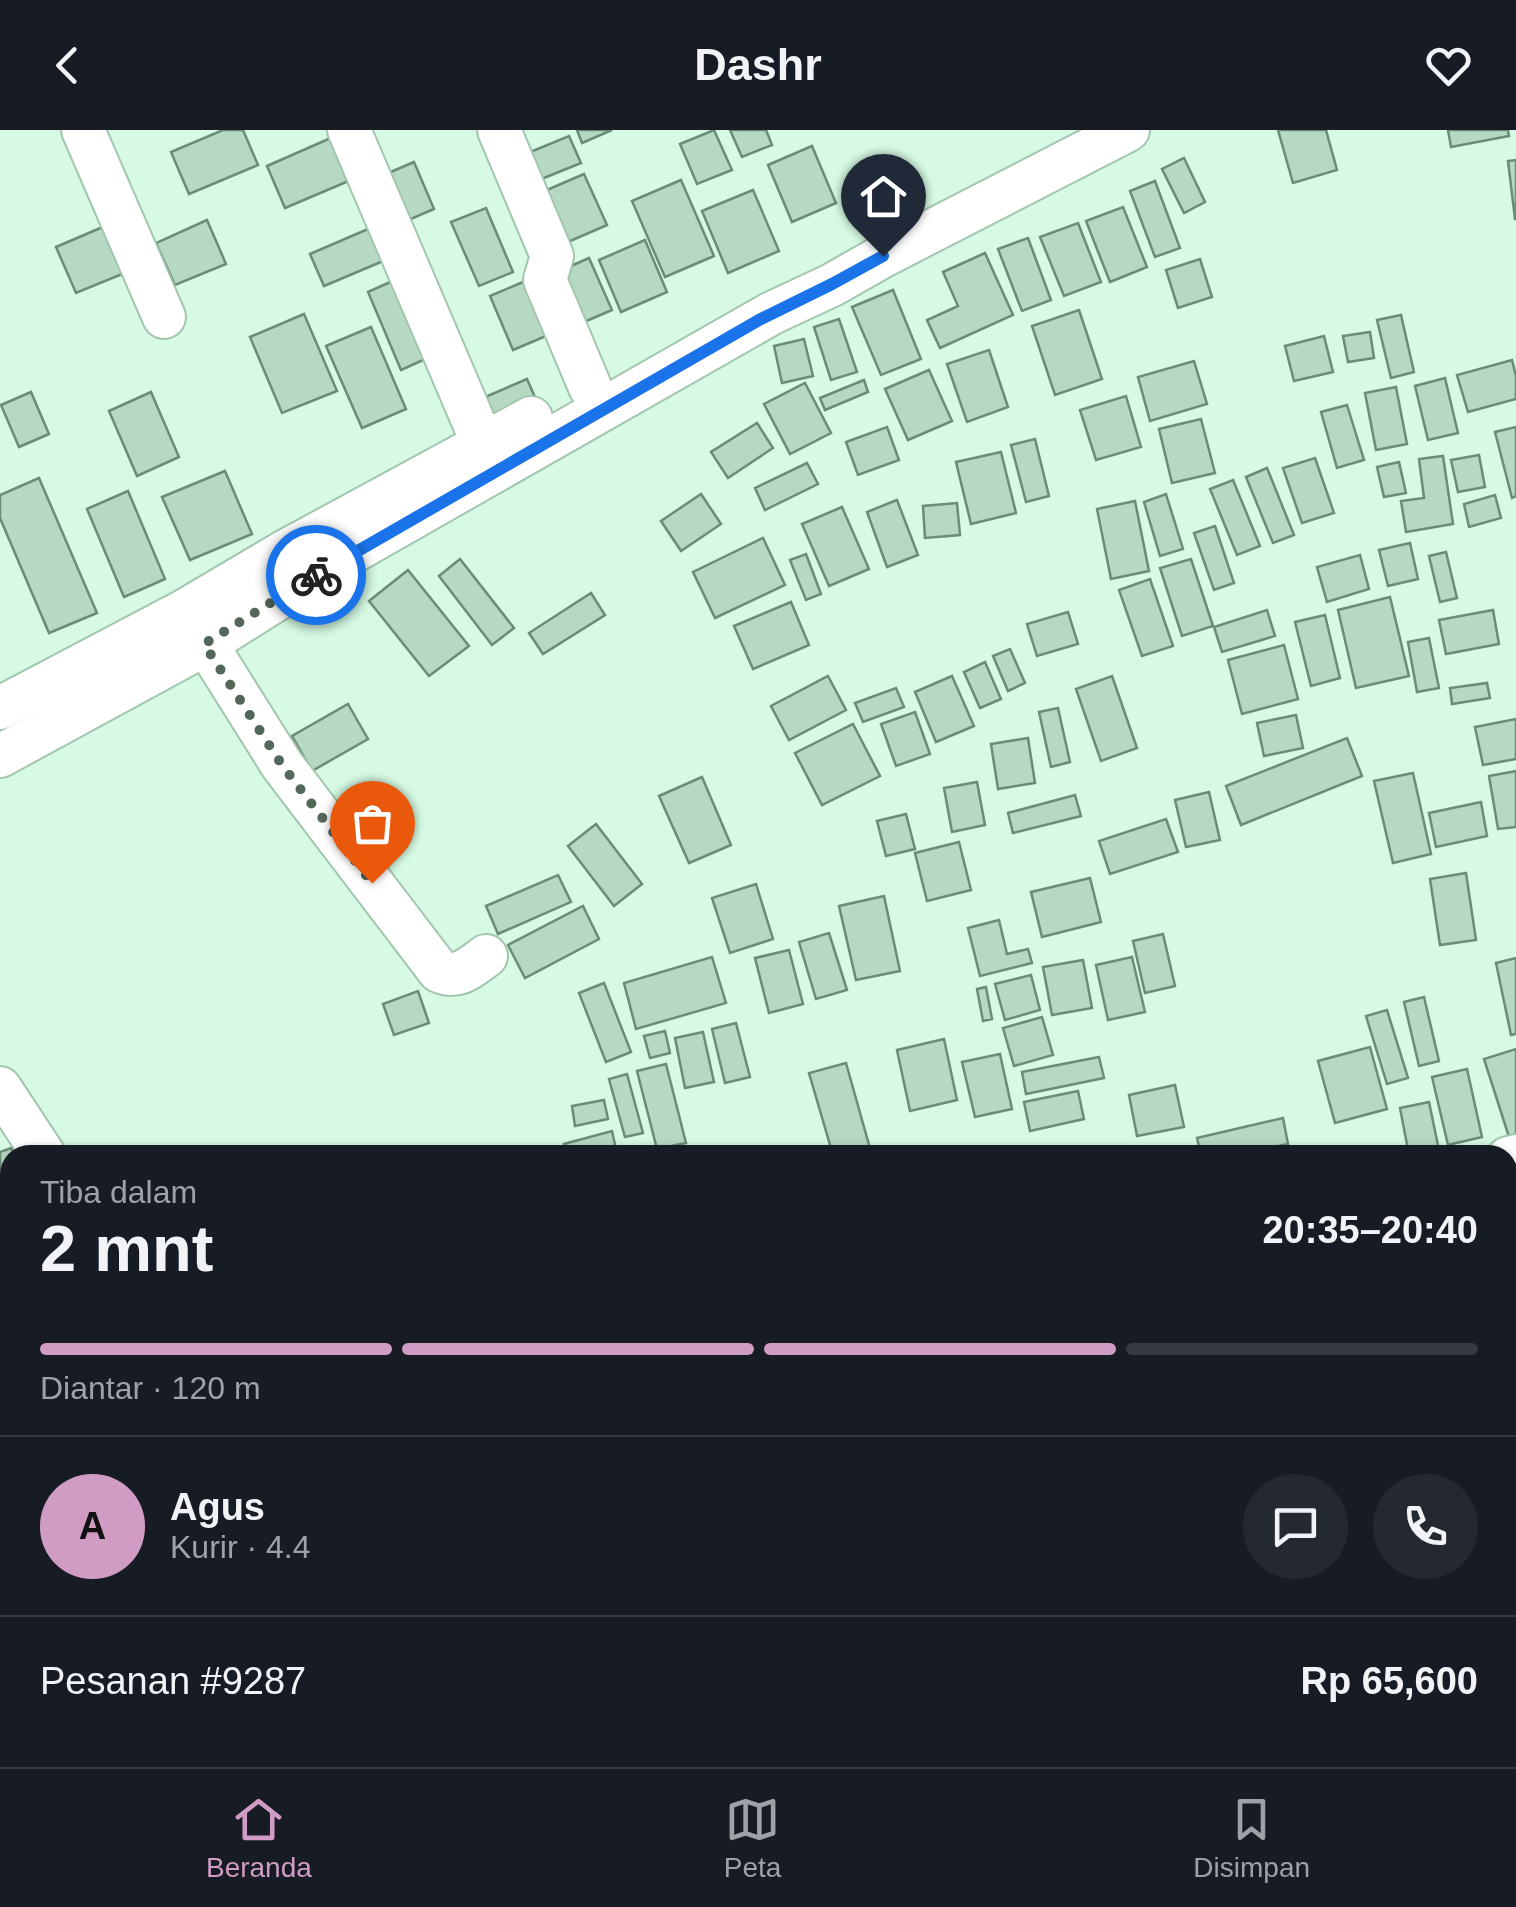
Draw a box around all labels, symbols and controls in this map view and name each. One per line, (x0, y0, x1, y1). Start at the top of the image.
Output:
icon: back (40, 38, 95, 93)
icon: heart (1421, 38, 1476, 93)
text: Dashr (694, 39, 822, 90)
pin (841, 154, 926, 257)
icon: home (856, 169, 911, 224)
courier (266, 525, 366, 625)
icon: bike (289, 548, 344, 603)
pin (330, 781, 415, 884)
icon: bag (345, 796, 400, 851)
text: Tiba dalam (40, 1174, 197, 1210)
text: 20:35–20:40 (1262, 1209, 1478, 1251)
text: 2 mnt (40, 1212, 213, 1285)
text: Diantar · 120 m (40, 1370, 261, 1406)
button: chat (1243, 1474, 1348, 1579)
button: phone (1373, 1474, 1478, 1579)
text: Agus (170, 1486, 265, 1528)
text: A (79, 1505, 106, 1547)
text: Kurir · 4.4 (170, 1529, 310, 1565)
text: Pesanan #9287 (40, 1660, 306, 1702)
text: Rp 65,600 (1301, 1660, 1478, 1702)
tab: Beranda (206, 1792, 312, 1884)
tab: Peta (724, 1792, 781, 1884)
tab: Disimpan (1193, 1792, 1310, 1884)

